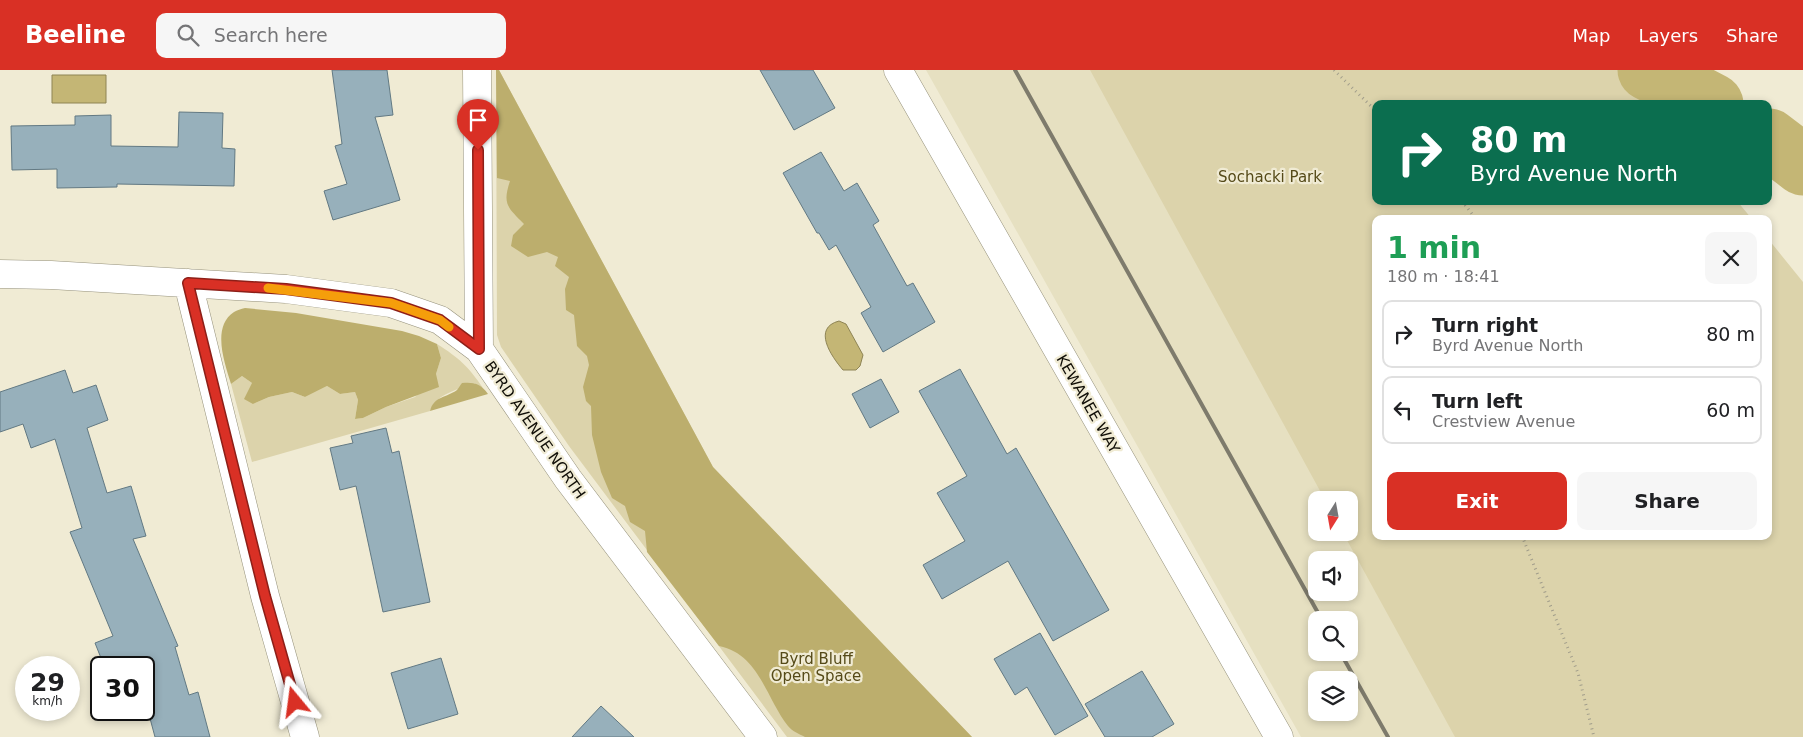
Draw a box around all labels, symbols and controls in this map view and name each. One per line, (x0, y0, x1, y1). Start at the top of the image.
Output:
search box (156, 13, 506, 58)
text: Beeline (25, 21, 126, 49)
icon: search (174, 21, 202, 49)
text: Search here (214, 24, 328, 46)
text: Map (1572, 25, 1610, 46)
text: Layers (1638, 25, 1698, 46)
text: Share (1726, 25, 1778, 46)
pin (457, 99, 499, 150)
icon: arrive (464, 106, 492, 134)
icon: right (1387, 120, 1452, 185)
text: 80 m (1470, 120, 1567, 160)
text: Byrd Avenue North (1470, 161, 1678, 186)
park label: Sochacki Park (1218, 168, 1322, 186)
text: 1 min (1387, 230, 1481, 265)
button: close (1705, 232, 1757, 284)
text: 180 m · 18:41 (1387, 267, 1500, 286)
text: Turn right (1432, 314, 1538, 336)
icon: right (1389, 320, 1417, 348)
text: 80 m (1706, 323, 1755, 345)
text: Byrd Avenue North (1432, 336, 1583, 355)
street label: KEWANEE WAY (1053, 352, 1124, 457)
street label: BYRD AVENUE NORTH (481, 358, 589, 502)
text: Turn left (1432, 390, 1523, 412)
icon: left (1389, 396, 1417, 424)
text: 60 m (1706, 399, 1755, 421)
text: Crestview Avenue (1432, 412, 1575, 431)
button: Exit (1387, 472, 1567, 530)
button: Share (1577, 472, 1757, 530)
north arrow (1308, 491, 1358, 541)
map controls (1308, 491, 1358, 721)
button: sound (1308, 551, 1358, 601)
button: search (1308, 611, 1358, 661)
park label: Byrd Bluff Open Space (771, 650, 861, 685)
speed limit sign: 30 (90, 656, 155, 721)
text: 29 (30, 668, 65, 697)
button: layers (1308, 671, 1358, 721)
position arrow (268, 675, 320, 727)
text: km/h (32, 694, 63, 708)

